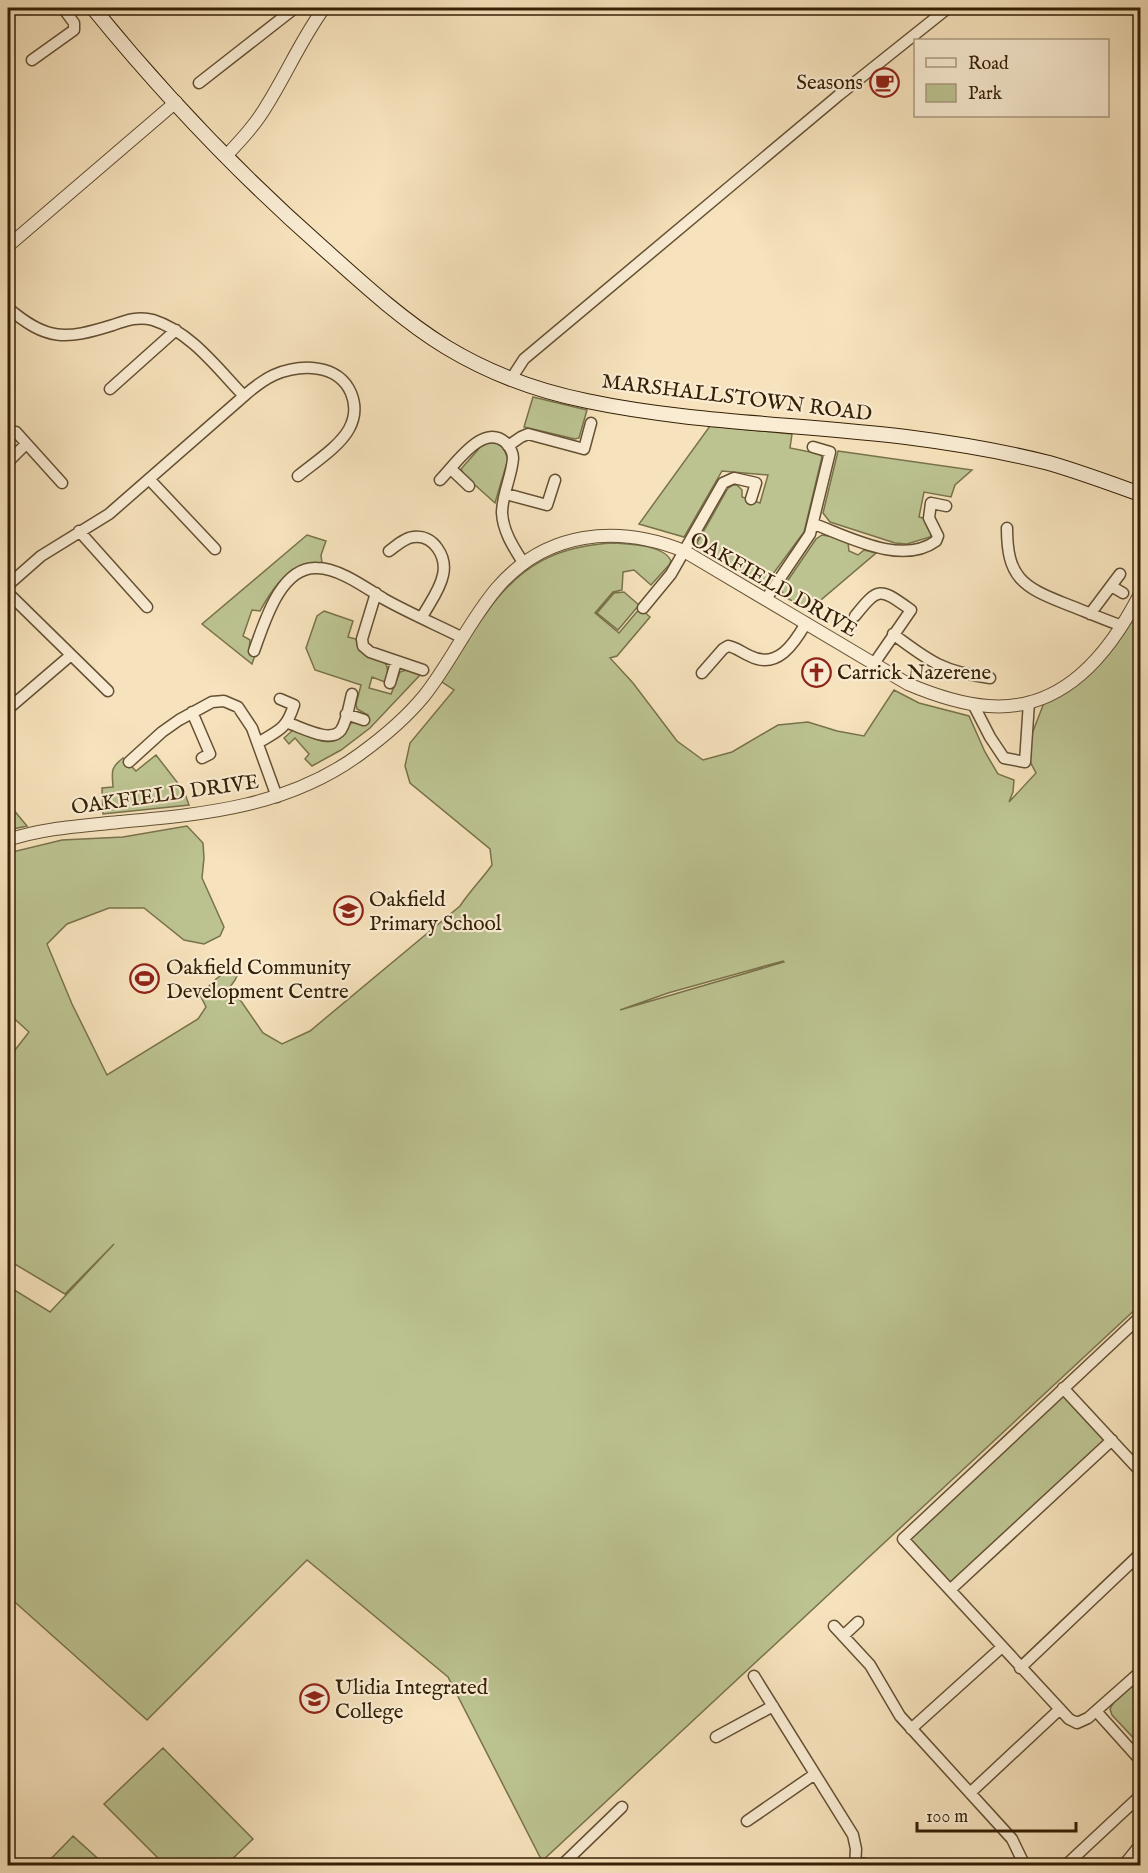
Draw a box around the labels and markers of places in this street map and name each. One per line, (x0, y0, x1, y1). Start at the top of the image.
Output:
cafe icon: Seasons (868, 66, 900, 98)
place label: Seasons (796, 70, 863, 97)
church icon: Carrick Nazerene (800, 656, 832, 688)
place label: Carrick Nazerene (837, 660, 991, 687)
place label: Oakfield Primary School (369, 887, 502, 938)
school or university icon: Oakfield Primary School (332, 895, 364, 927)
place label: Oakfield Community Development Centre (166, 955, 352, 1006)
sports icon: Oakfield Community Development Centre (129, 963, 161, 995)
place label: Ulidia Integrated College (335, 1675, 489, 1726)
school or university icon: Ulidia Integrated College (298, 1683, 330, 1715)

